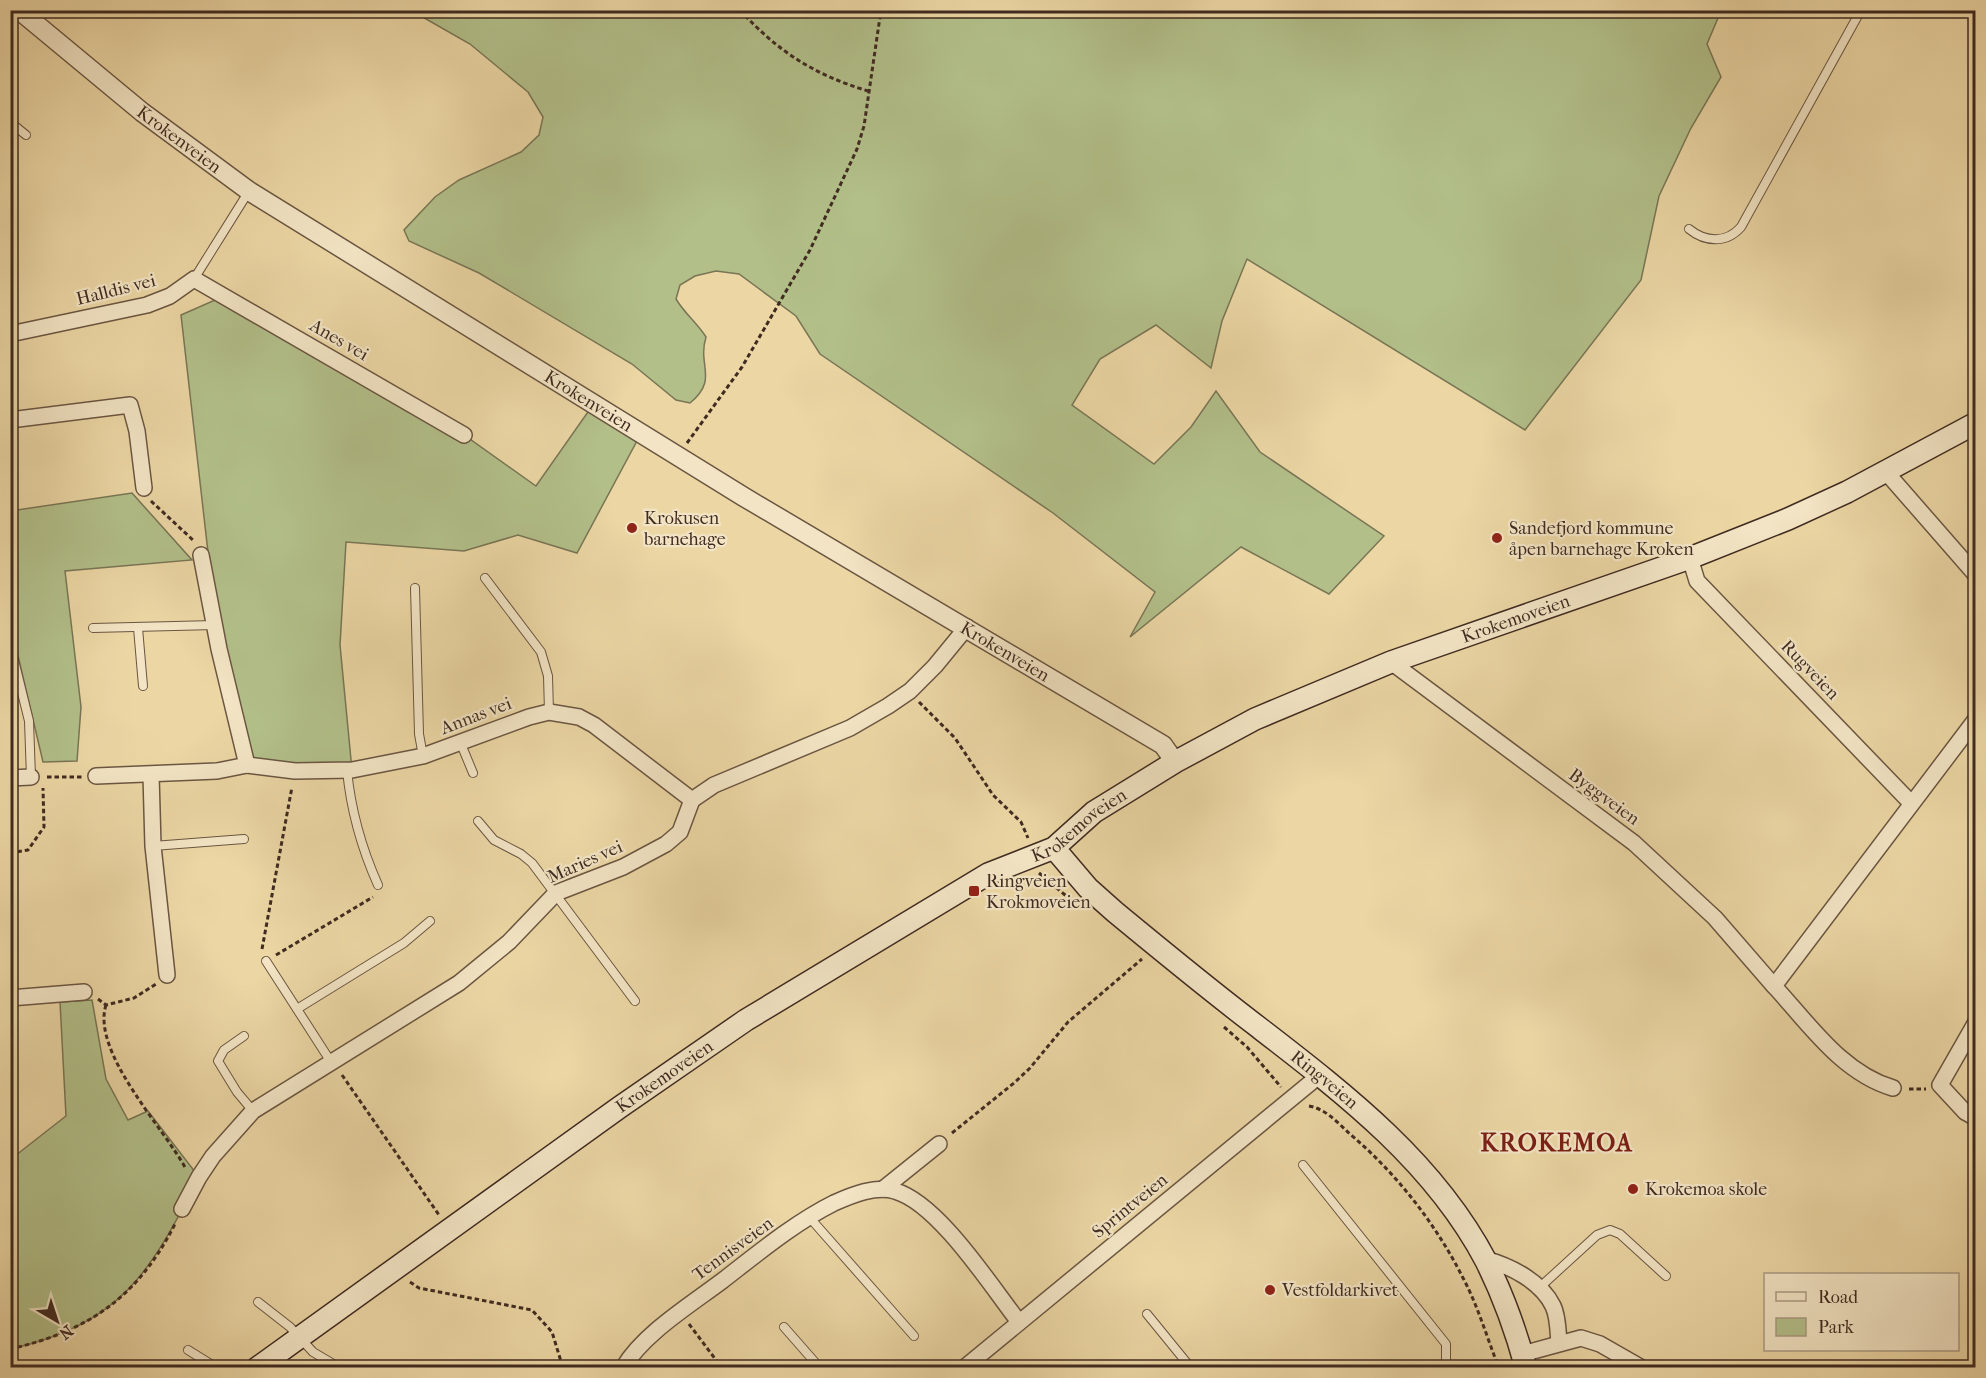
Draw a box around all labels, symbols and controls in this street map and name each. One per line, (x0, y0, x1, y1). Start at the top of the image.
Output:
street label: Krokenveien (133, 101, 226, 178)
street label: Halldis vei (74, 270, 158, 310)
street label: Anes vei (305, 314, 373, 366)
street label: Krokenveien (541, 366, 637, 436)
place label: Krokusen barnehage (643, 508, 726, 550)
place label: Sandefjord kommune åpen barnehage Kroken (1509, 518, 1694, 560)
marker: Krokusen barnehage (625, 521, 639, 535)
marker: Sandefjord kommune åpen barnehage Kroken (1490, 531, 1504, 545)
street label: Krokemoveien (1459, 590, 1573, 647)
street label: Krokenveien (957, 617, 1054, 686)
street label: Rugveien (1776, 636, 1844, 705)
street label: Annas vei (437, 693, 515, 739)
street label: Byggveien (1564, 764, 1644, 830)
street label: Krokemoveien (1028, 784, 1131, 866)
street label: Maries vei (544, 836, 626, 888)
place label: Ringveien Krokmoveien (986, 871, 1091, 913)
marker: Ringveien Krokmoveien (967, 884, 981, 898)
street label: Krokemoveien (612, 1035, 717, 1117)
street label: Ringveien (1287, 1046, 1363, 1114)
district label: KROKEMOA (1481, 1129, 1633, 1157)
street label: Sprintveien (1088, 1169, 1172, 1243)
place label: Krokemoa skole (1645, 1179, 1767, 1200)
marker: Krokemoa skole (1626, 1182, 1640, 1196)
street label: Tennisveien (689, 1212, 778, 1285)
legend (1764, 1273, 1959, 1351)
place label: Vestfoldarkivet (1281, 1280, 1399, 1301)
marker: Vestfoldarkivet (1263, 1283, 1277, 1297)
text: Road (1818, 1287, 1858, 1308)
north arrow (27, 1291, 87, 1351)
text: Park (1818, 1317, 1855, 1338)
text: N (55, 1321, 77, 1344)

